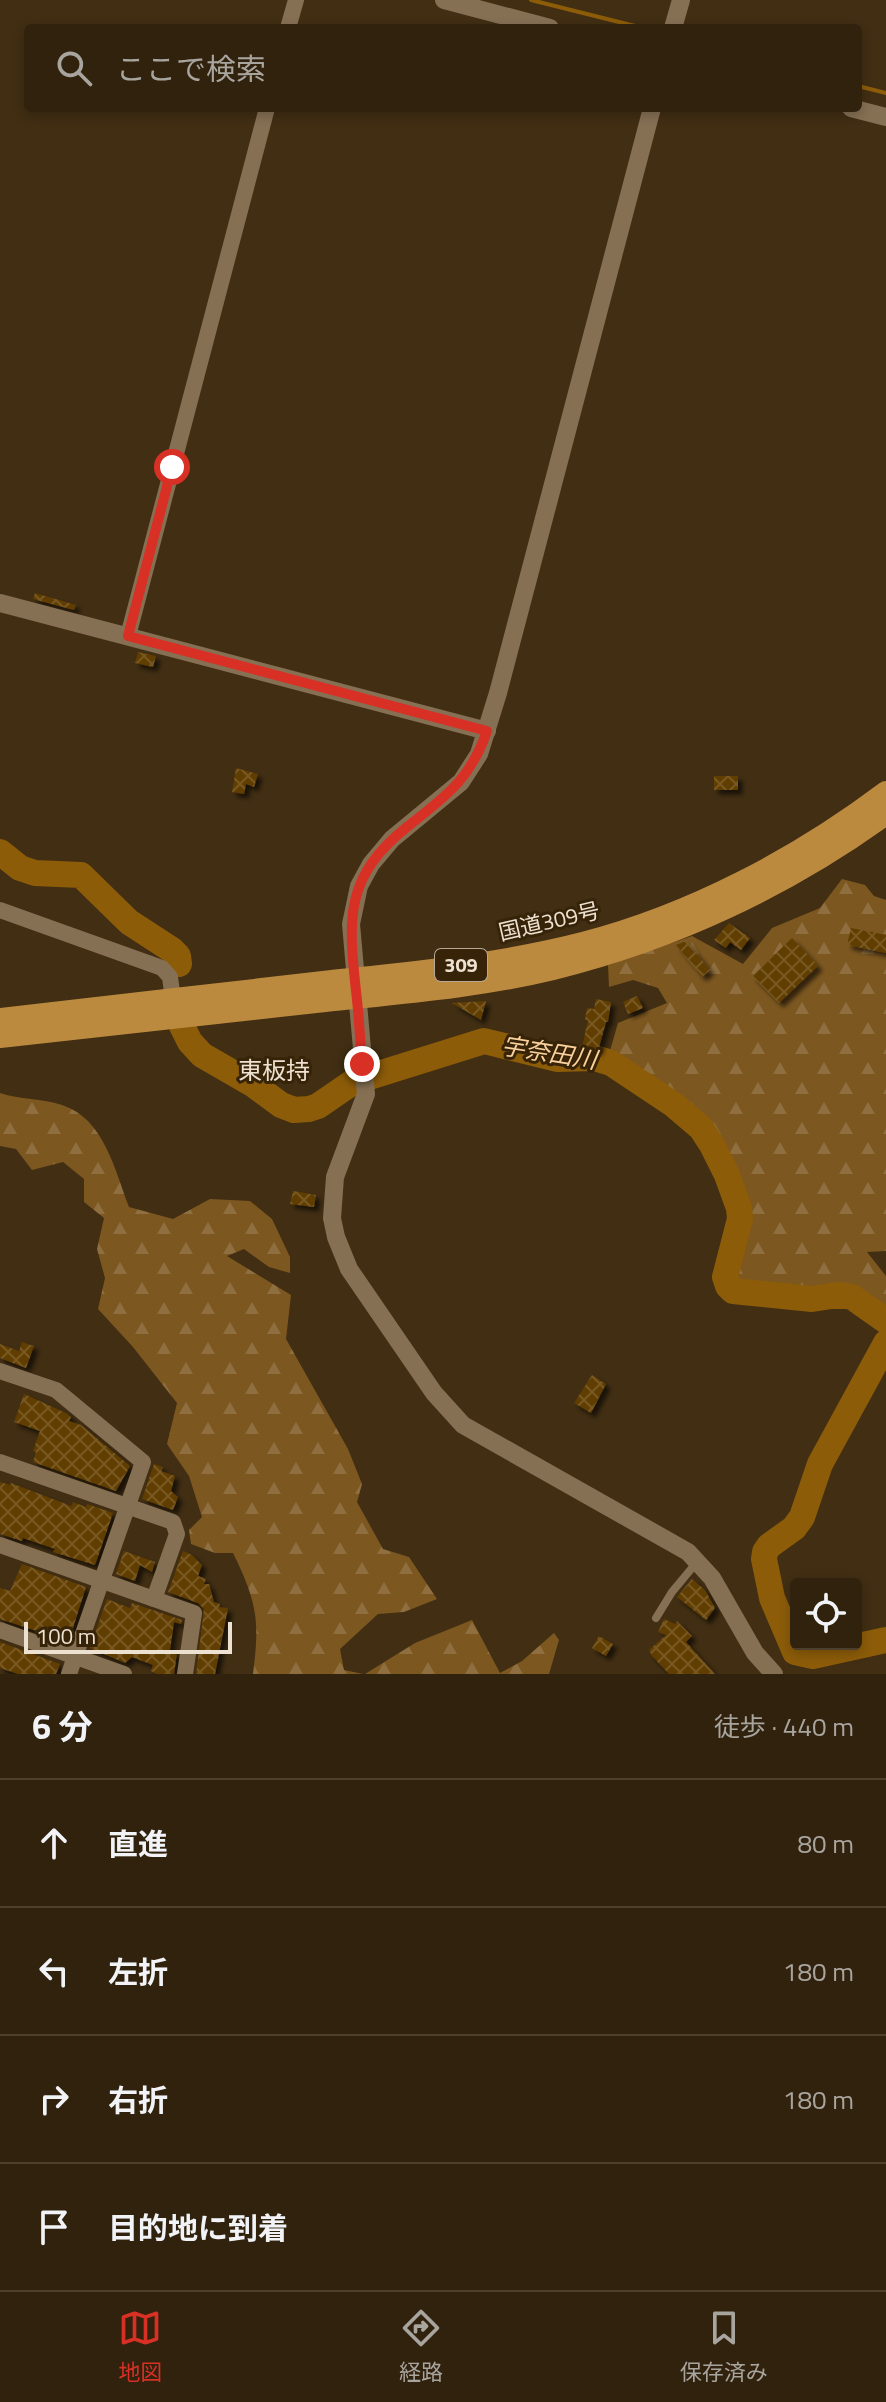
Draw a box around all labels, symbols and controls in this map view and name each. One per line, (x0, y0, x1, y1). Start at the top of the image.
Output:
search box (24, 24, 862, 112)
icon: search (52, 46, 96, 90)
text: ここで検索 (116, 46, 266, 92)
route start (154, 449, 190, 485)
street label: 国道309号 (495, 893, 603, 949)
road number: 309 (435, 949, 487, 981)
water label: 宇奈田川 (499, 1027, 602, 1078)
route end (344, 1046, 380, 1082)
district label: 東板持 (238, 1052, 310, 1088)
map controls (790, 1578, 862, 1650)
button: locate (790, 1578, 862, 1650)
scale bar (24, 1618, 232, 1654)
text: 100 m (36, 1619, 96, 1653)
text: 6 分 (32, 1700, 93, 1752)
text: 徒歩 · 440 m (714, 1707, 854, 1746)
icon: ahead (32, 1821, 76, 1865)
text: 直進 (108, 1821, 168, 1867)
text: 80 m (797, 1824, 854, 1863)
icon: left (32, 1949, 76, 1993)
text: 左折 (108, 1949, 168, 1995)
text: 180 m (783, 1952, 854, 1991)
icon: right (32, 2077, 76, 2121)
text: 右折 (108, 2077, 168, 2123)
text: 180 m (783, 2080, 854, 2119)
icon: arrive (32, 2205, 76, 2249)
text: 目的地に到着 (108, 2205, 288, 2251)
tab: 地図 (118, 2306, 162, 2389)
tab: 経路 (399, 2306, 443, 2389)
tab: 保存済み (680, 2306, 768, 2389)

